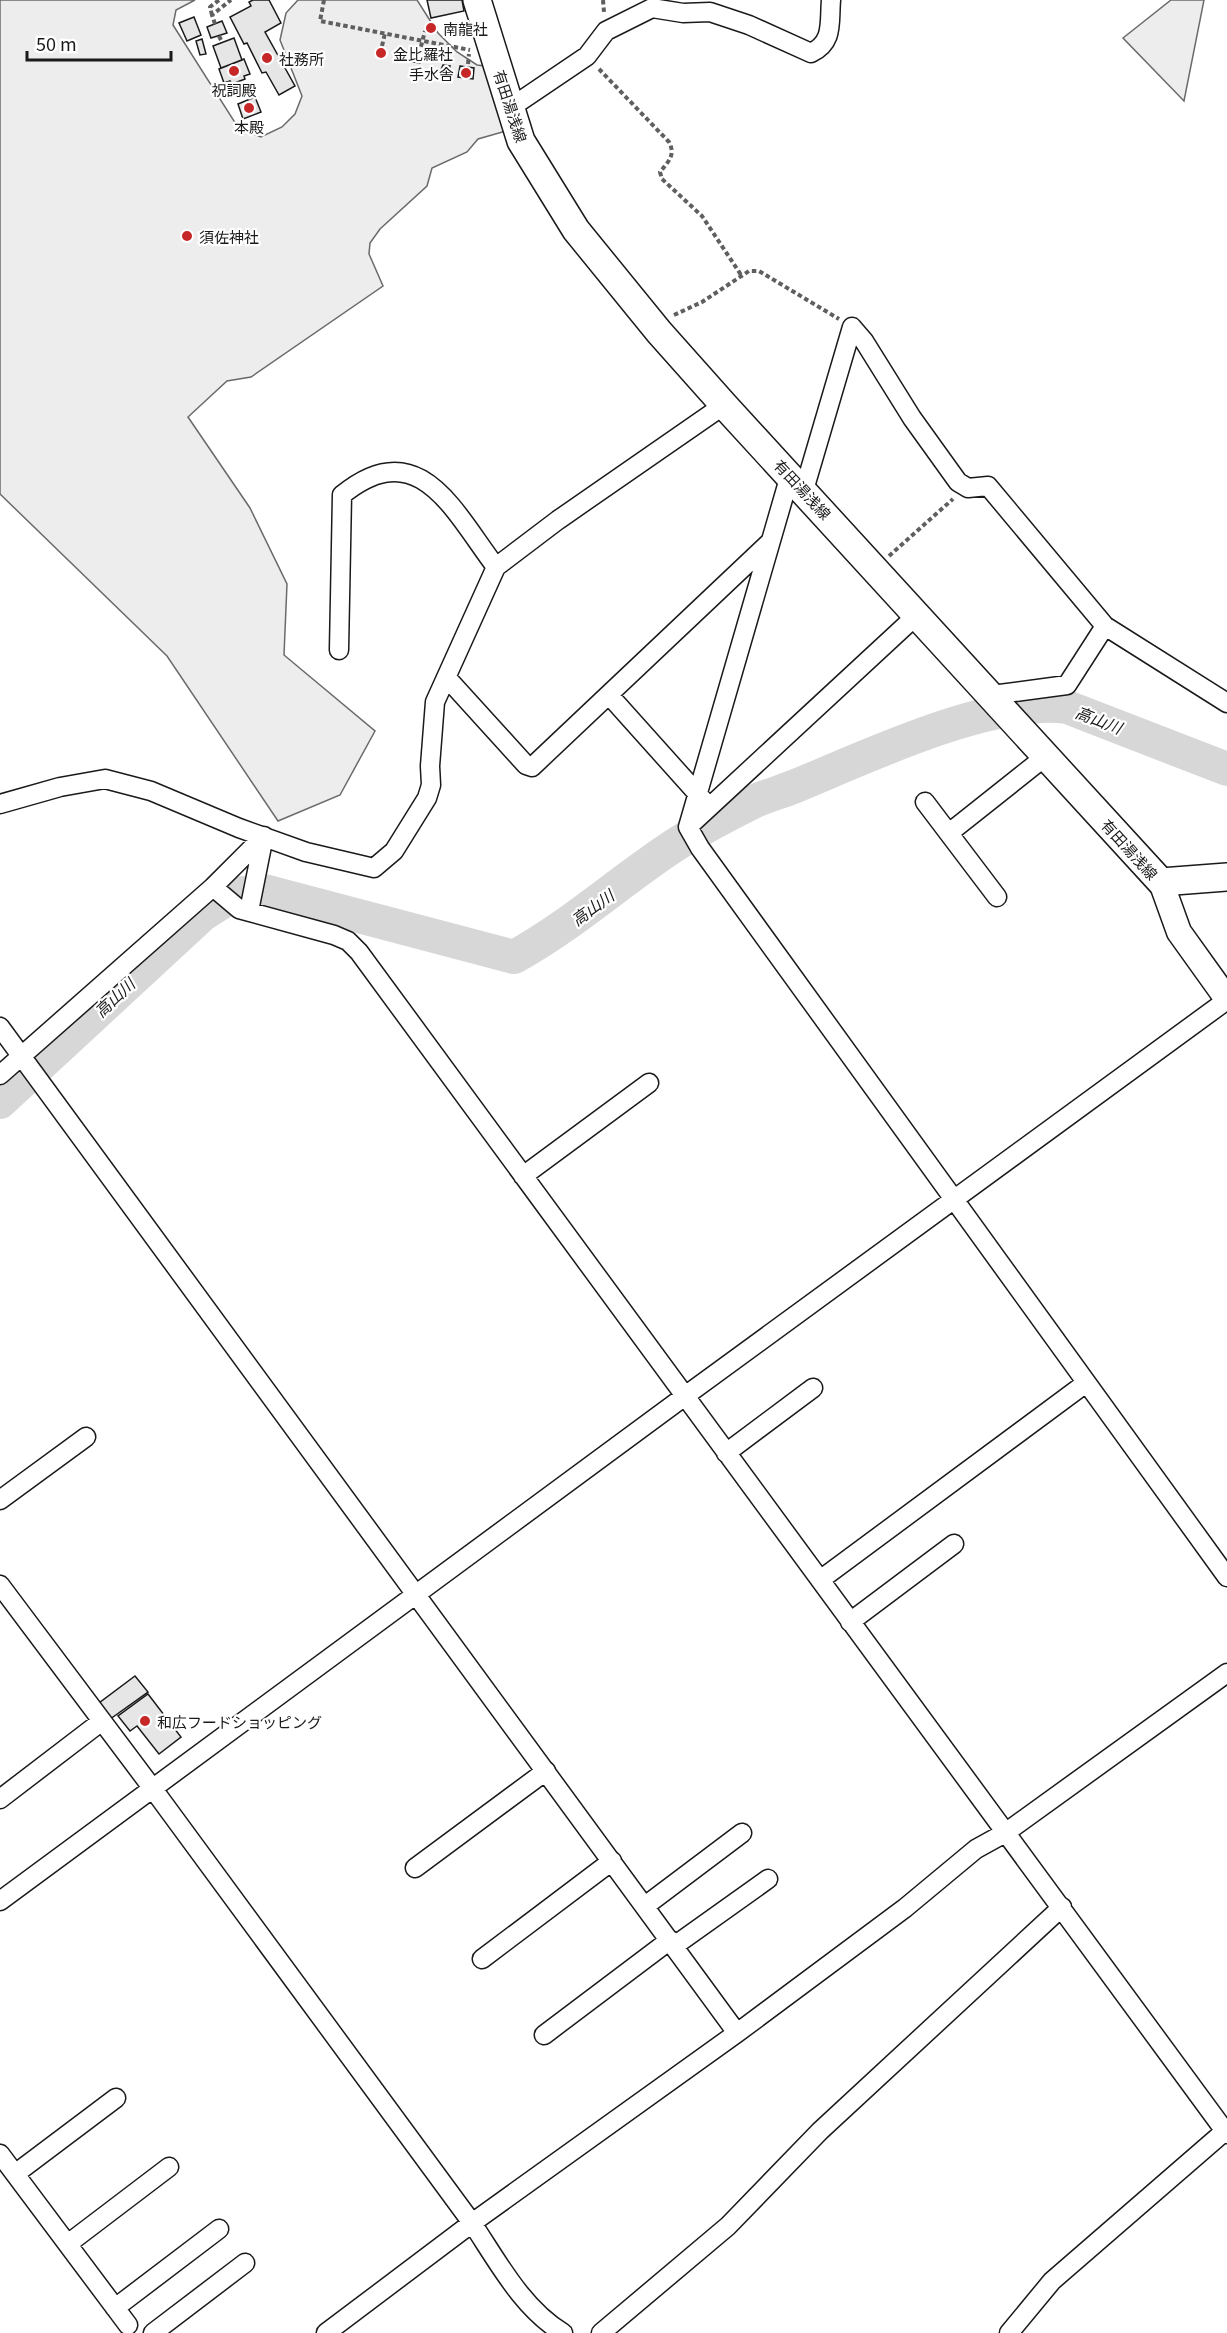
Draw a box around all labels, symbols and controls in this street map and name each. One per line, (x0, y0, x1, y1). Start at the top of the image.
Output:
place label: 南龍社 (443, 18, 488, 39)
marker: 南龍社 (424, 21, 438, 35)
scale bar (27, 24, 171, 62)
text: 50 m (36, 30, 77, 56)
place label: 金比羅社 (393, 43, 453, 64)
marker: 金比羅社 (374, 46, 388, 60)
place label: 社務所 (279, 48, 324, 69)
marker: 社務所 (260, 51, 274, 65)
place label: 手水舎 (409, 63, 454, 84)
marker: 祝詞殿 (227, 64, 241, 78)
marker: 手水舎 (459, 66, 473, 80)
street label: 有田湯浅線 (489, 67, 533, 145)
place label: 祝詞殿 (211, 79, 257, 100)
marker: 本殿 (242, 101, 256, 115)
place label: 本殿 (234, 116, 264, 137)
place label: 須佐神社 (199, 226, 259, 247)
marker: 須佐神社 (180, 229, 194, 243)
street label: 有田湯浅線 (770, 454, 836, 524)
water label: 高山川 (1072, 699, 1128, 740)
street label: 有田湯浅線 (1097, 814, 1163, 884)
water label: 高山川 (566, 882, 620, 931)
water label: 高山川 (88, 970, 141, 1022)
place label: 和広フードショッピング (157, 1711, 322, 1732)
marker: 和広フードショッピング (138, 1714, 152, 1728)

